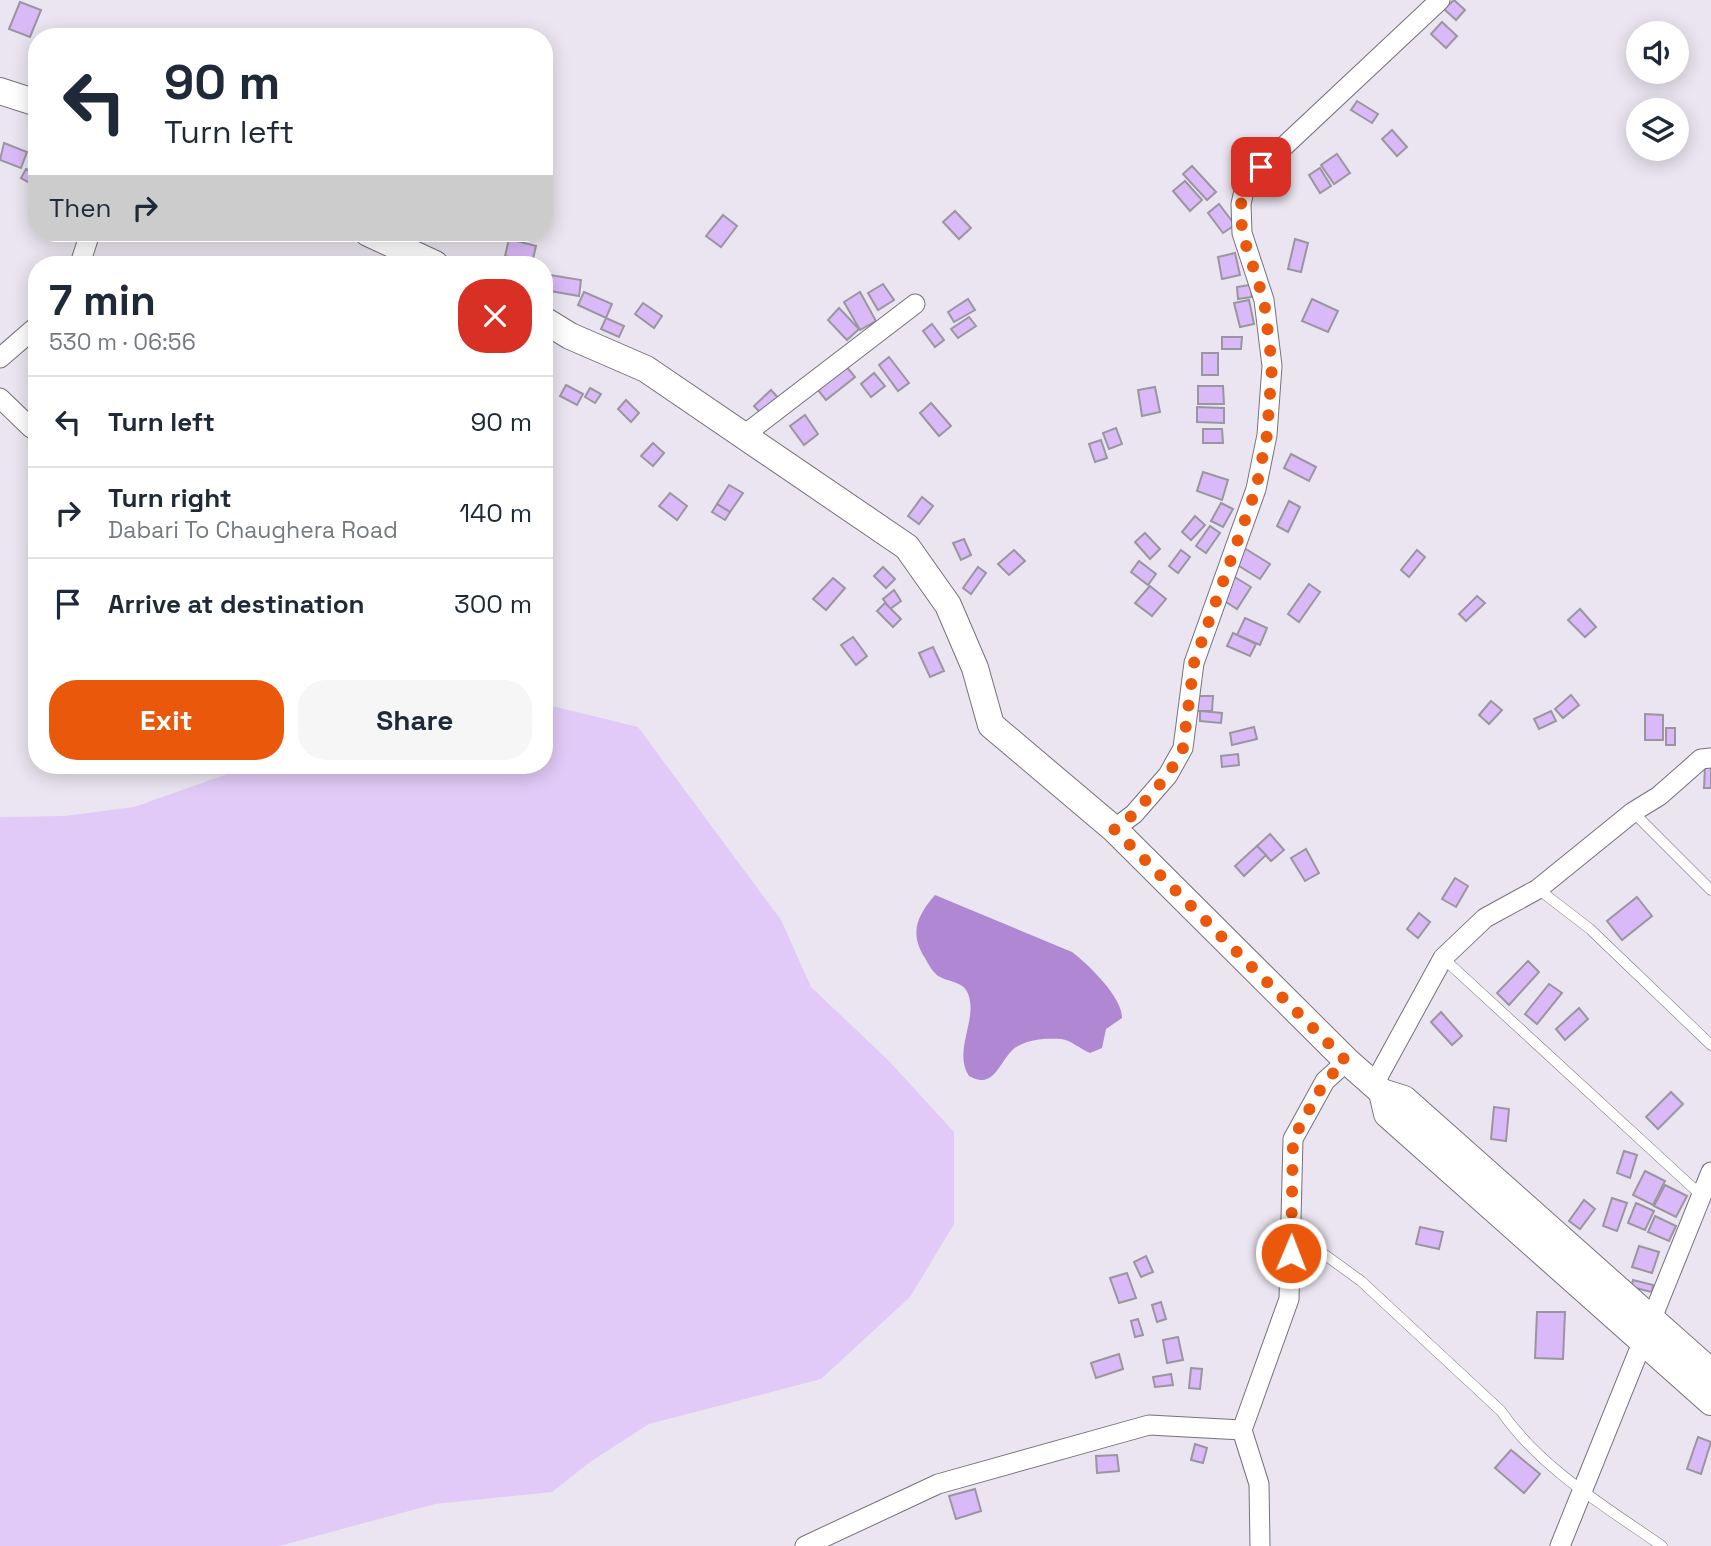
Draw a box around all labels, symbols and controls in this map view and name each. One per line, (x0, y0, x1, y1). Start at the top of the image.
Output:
map controls (1626, 21, 1689, 161)
button: sound (1626, 21, 1689, 84)
text: 90 m (164, 51, 280, 113)
icon: left (49, 56, 140, 147)
button: layers (1626, 98, 1689, 161)
text: Turn left (164, 112, 294, 152)
pin (1231, 137, 1291, 197)
icon: arrive (1242, 148, 1280, 186)
icon: right (126, 189, 164, 227)
text: Then (49, 191, 112, 225)
text: 7 min (49, 274, 156, 327)
button: close (458, 279, 532, 353)
text: 530 m · 06:56 (49, 327, 196, 357)
icon: left (49, 403, 87, 441)
text: Turn left (108, 405, 215, 439)
text: 90 m (470, 405, 532, 439)
text: Turn right (108, 481, 232, 515)
icon: right (49, 494, 87, 532)
text: 140 m (459, 496, 532, 530)
text: Dabari To Chaughera Road (108, 515, 398, 545)
icon: arrive (49, 585, 87, 623)
text: Arrive at destination (108, 587, 365, 621)
text: 300 m (454, 587, 532, 621)
button: Exit (49, 680, 284, 760)
button: Share (298, 680, 532, 760)
position arrow (1254, 1216, 1328, 1290)

